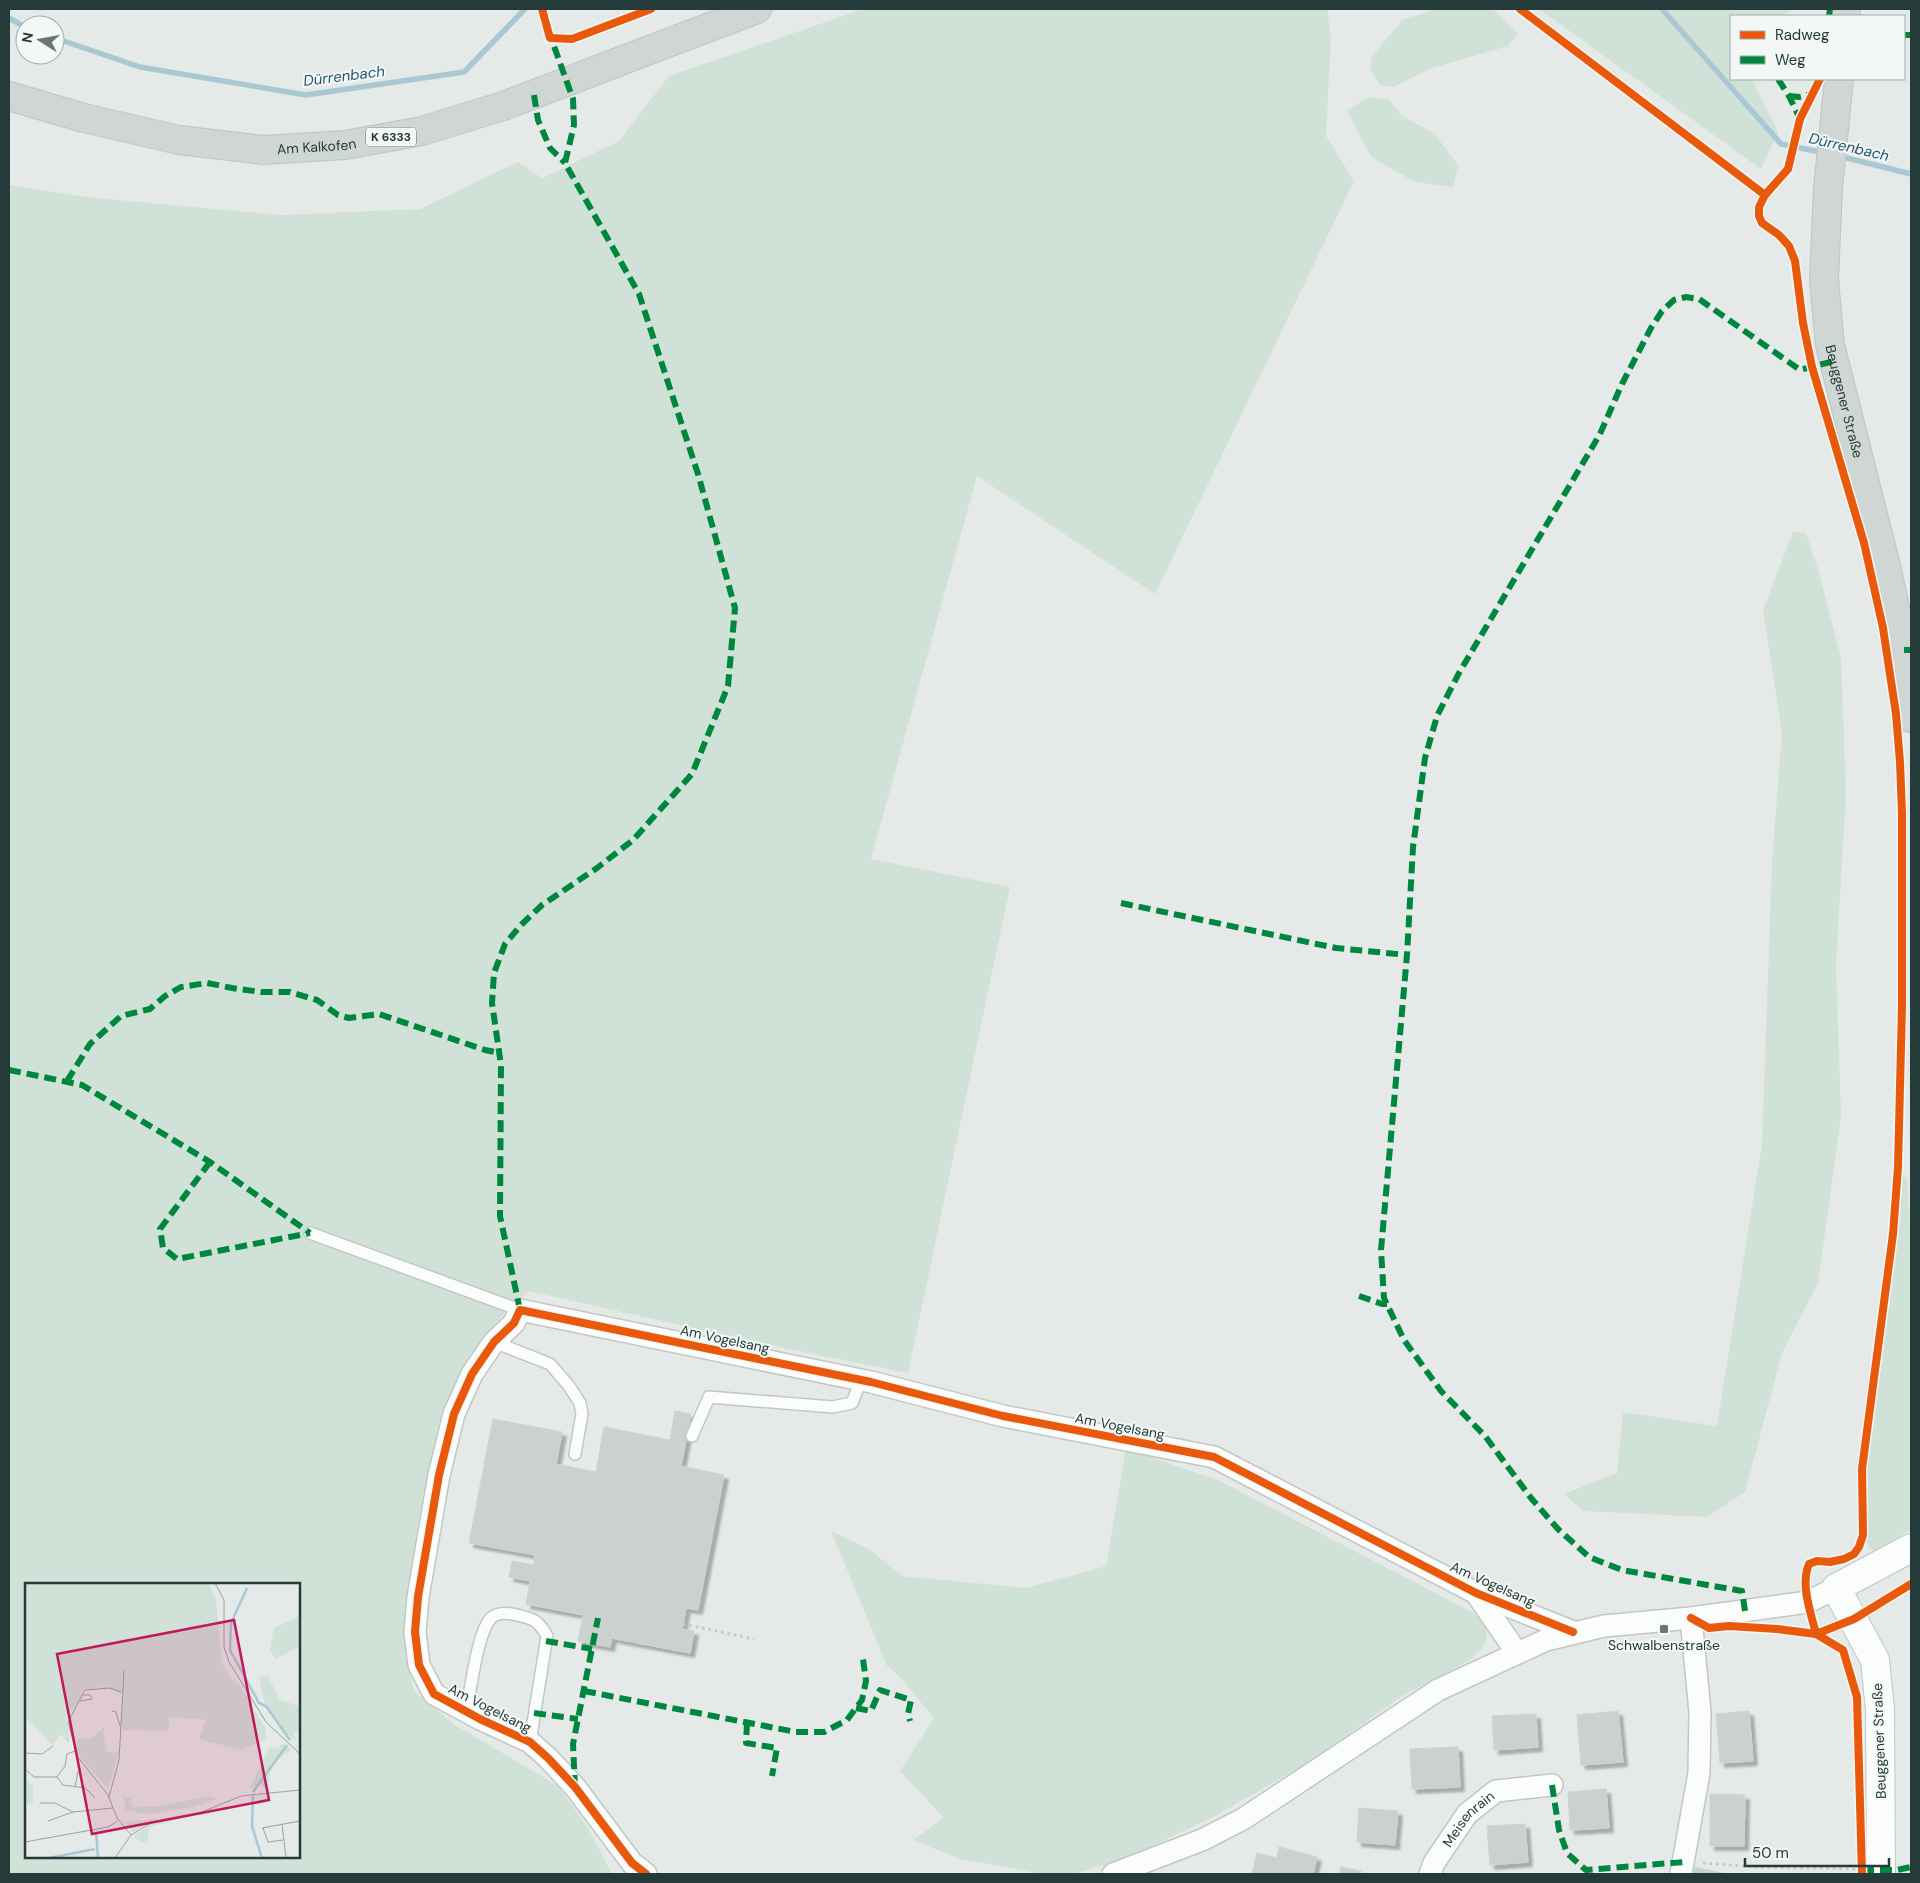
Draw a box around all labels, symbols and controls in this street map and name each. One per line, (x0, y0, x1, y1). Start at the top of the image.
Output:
north arrow (15, 15, 65, 65)
legend (1730, 15, 1905, 80)
text: Radweg (1775, 25, 1829, 45)
text: N (17, 31, 37, 44)
text: Weg (1775, 50, 1806, 70)
water label: Dürrenbach (302, 61, 386, 91)
road number: K 6333 (366, 128, 416, 146)
water label: Dürrenbach (1807, 128, 1892, 166)
street label: Am Kalkofen (276, 134, 358, 158)
street label: Beuggener Straße (1821, 343, 1867, 460)
street label: Am Vogelsang (679, 1321, 772, 1357)
street label: Am Vogelsang (1074, 1408, 1167, 1444)
street label: Am Vogelsang (1448, 1557, 1538, 1611)
inset map (25, 1583, 300, 1858)
marker: Schwalbenstraße (1658, 1623, 1670, 1635)
place label: Schwalbenstraße (1608, 1636, 1720, 1654)
street label: Am Vogelsang (445, 1679, 535, 1737)
street label: Beuggener Straße (1868, 1683, 1890, 1799)
street label: Meisenrain (1438, 1787, 1498, 1851)
scale bar (1745, 1836, 1889, 1868)
text: 50 m (1752, 1843, 1789, 1863)

